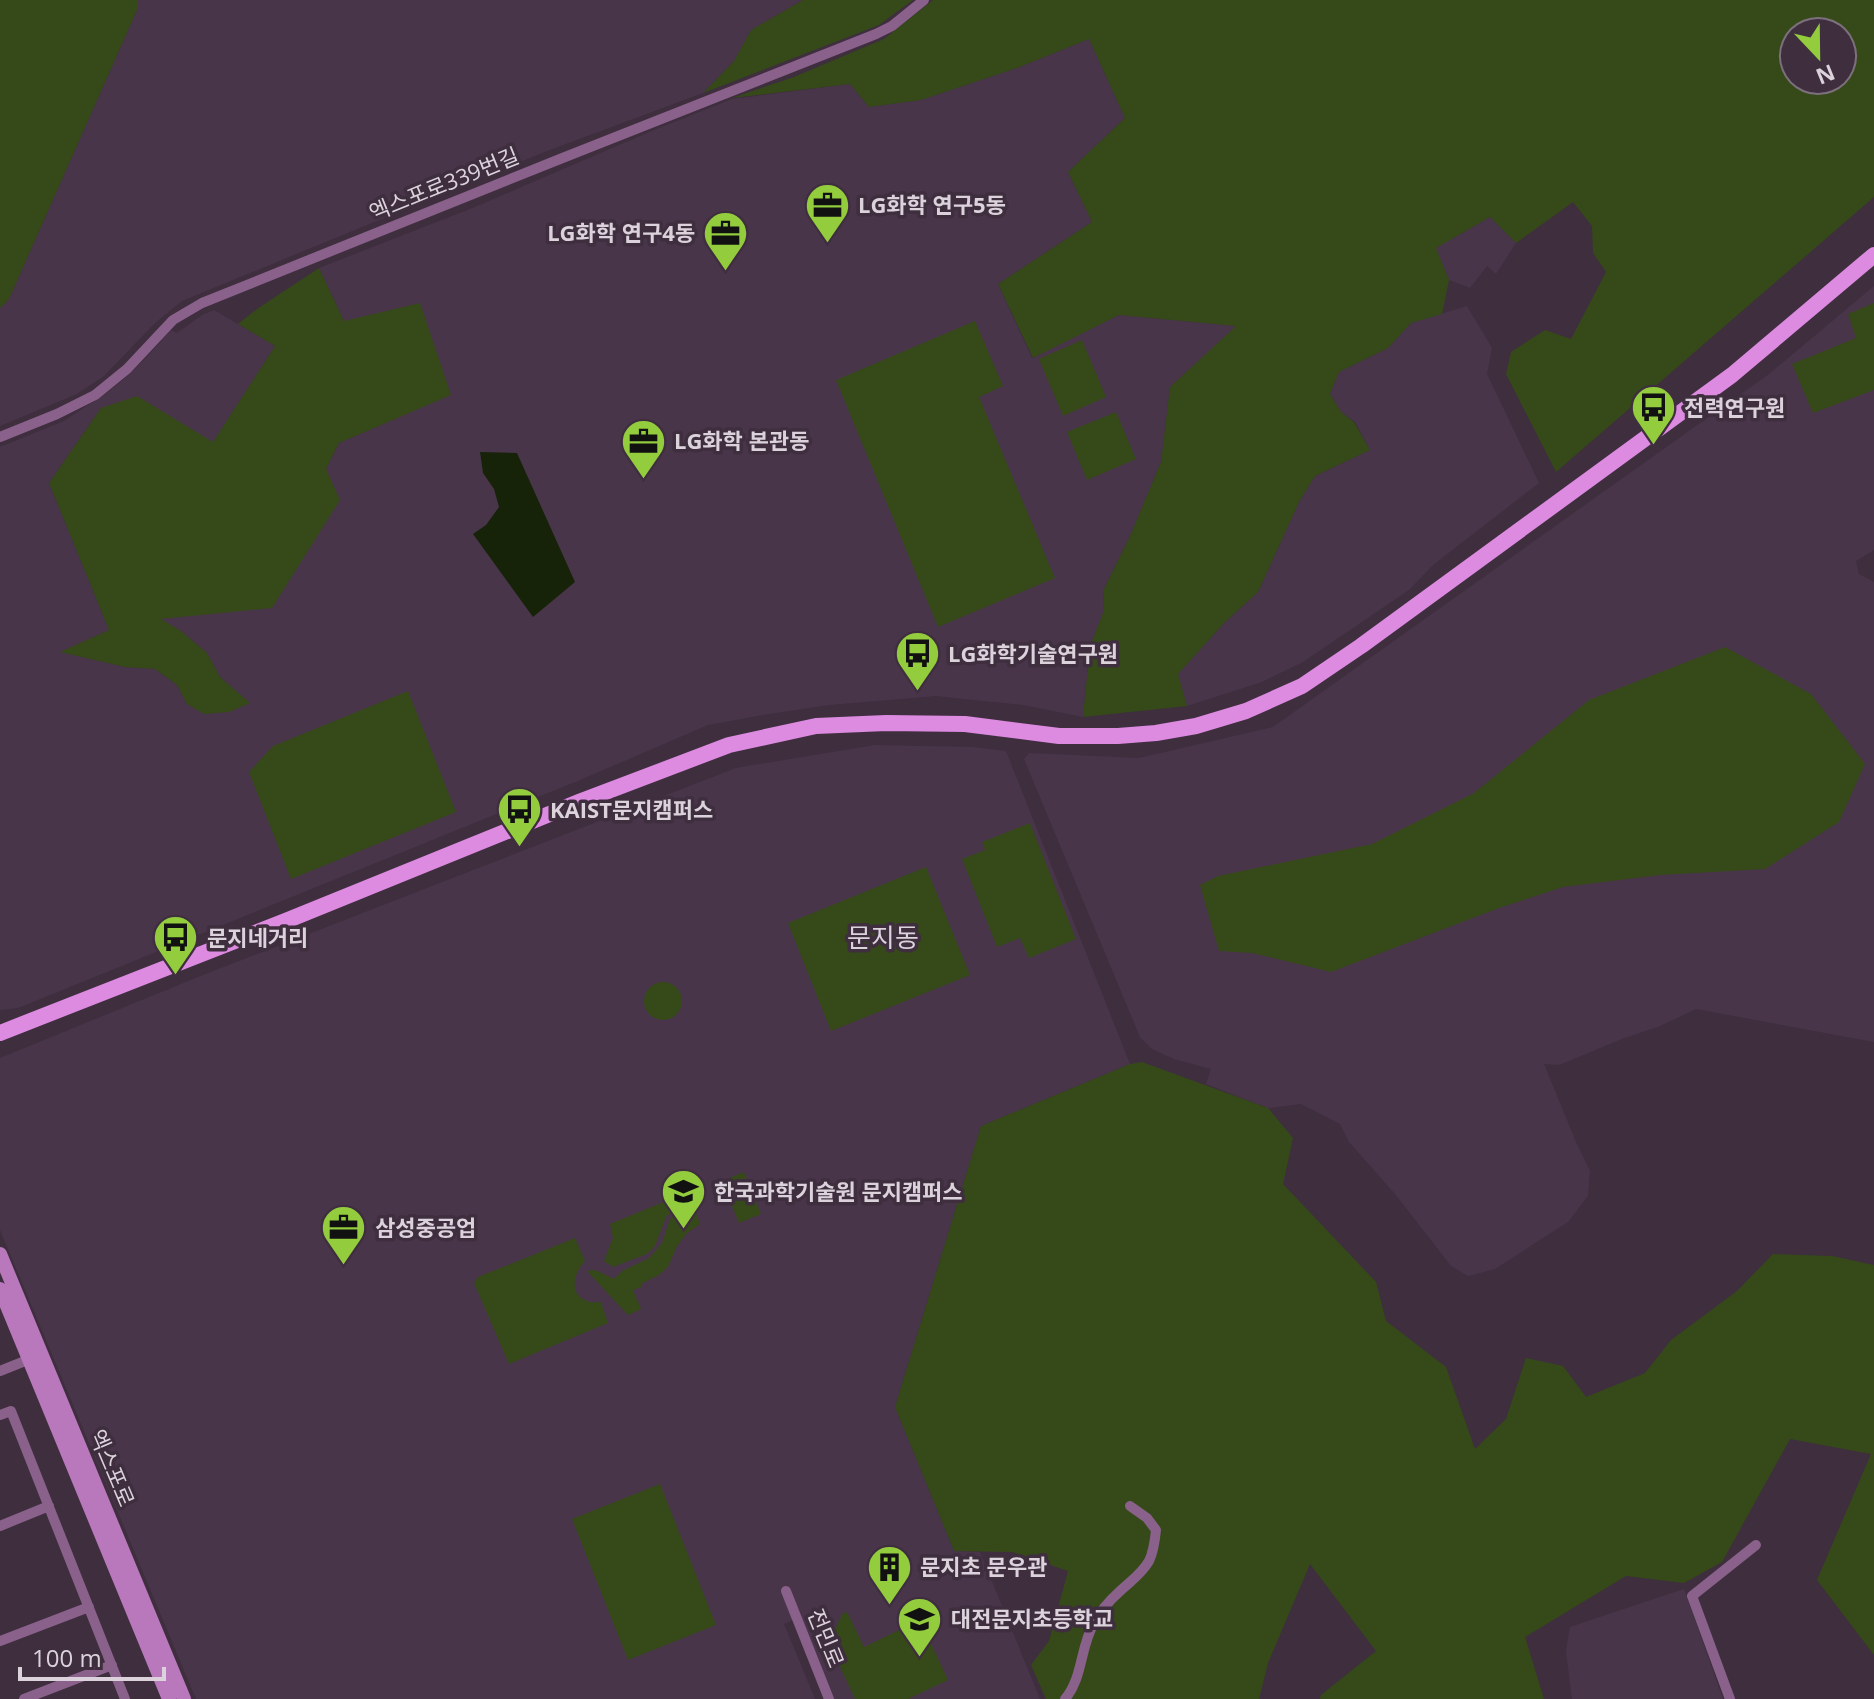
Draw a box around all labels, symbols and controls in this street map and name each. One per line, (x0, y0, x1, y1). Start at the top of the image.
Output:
north arrow (1778, 16, 1858, 96)
text: N (1812, 58, 1840, 93)
street label: 엑스포로339번길 (364, 139, 523, 227)
office icon: LG화학 연구5동 (803, 181, 851, 244)
place label: LG화학 연구5동 (858, 189, 1006, 219)
office icon: LG화학 연구4동 (702, 209, 750, 272)
place label: LG화학 연구4동 (547, 217, 695, 247)
bus stop icon: 전력연구원 (1629, 384, 1677, 447)
place label: 전력연구원 (1684, 392, 1785, 422)
office icon: LG화학 본관동 (619, 417, 667, 480)
place label: LG화학 본관동 (674, 425, 809, 455)
bus stop icon: LG화학기술연구원 (893, 630, 941, 693)
place label: LG화학기술연구원 (948, 638, 1118, 668)
bus stop icon: KAIST문지캠퍼스 (495, 786, 543, 849)
place label: KAIST문지캠퍼스 (550, 794, 713, 824)
bus stop icon: 문지네거리 (152, 914, 200, 977)
district label: 문지동 (847, 919, 919, 955)
place label: 문지네거리 (207, 922, 308, 952)
school or university icon: 한국과학기술원 문지캠퍼스 (659, 1168, 707, 1231)
place label: 한국과학기술원 문지캠퍼스 (714, 1176, 963, 1206)
office icon: 삼성중공업 (320, 1204, 368, 1267)
place label: 삼성중공업 (375, 1212, 476, 1242)
street label: 엑스포로 (83, 1424, 143, 1511)
building icon: 문지초 문우관 (865, 1543, 913, 1606)
place label: 문지초 문우관 (920, 1551, 1047, 1581)
school or university icon: 대전문지초등학교 (896, 1595, 944, 1658)
place label: 대전문지초등학교 (951, 1603, 1113, 1633)
street label: 전민로 (802, 1604, 852, 1671)
scale bar (20, 1631, 164, 1681)
text: 100 m (32, 1641, 102, 1674)

